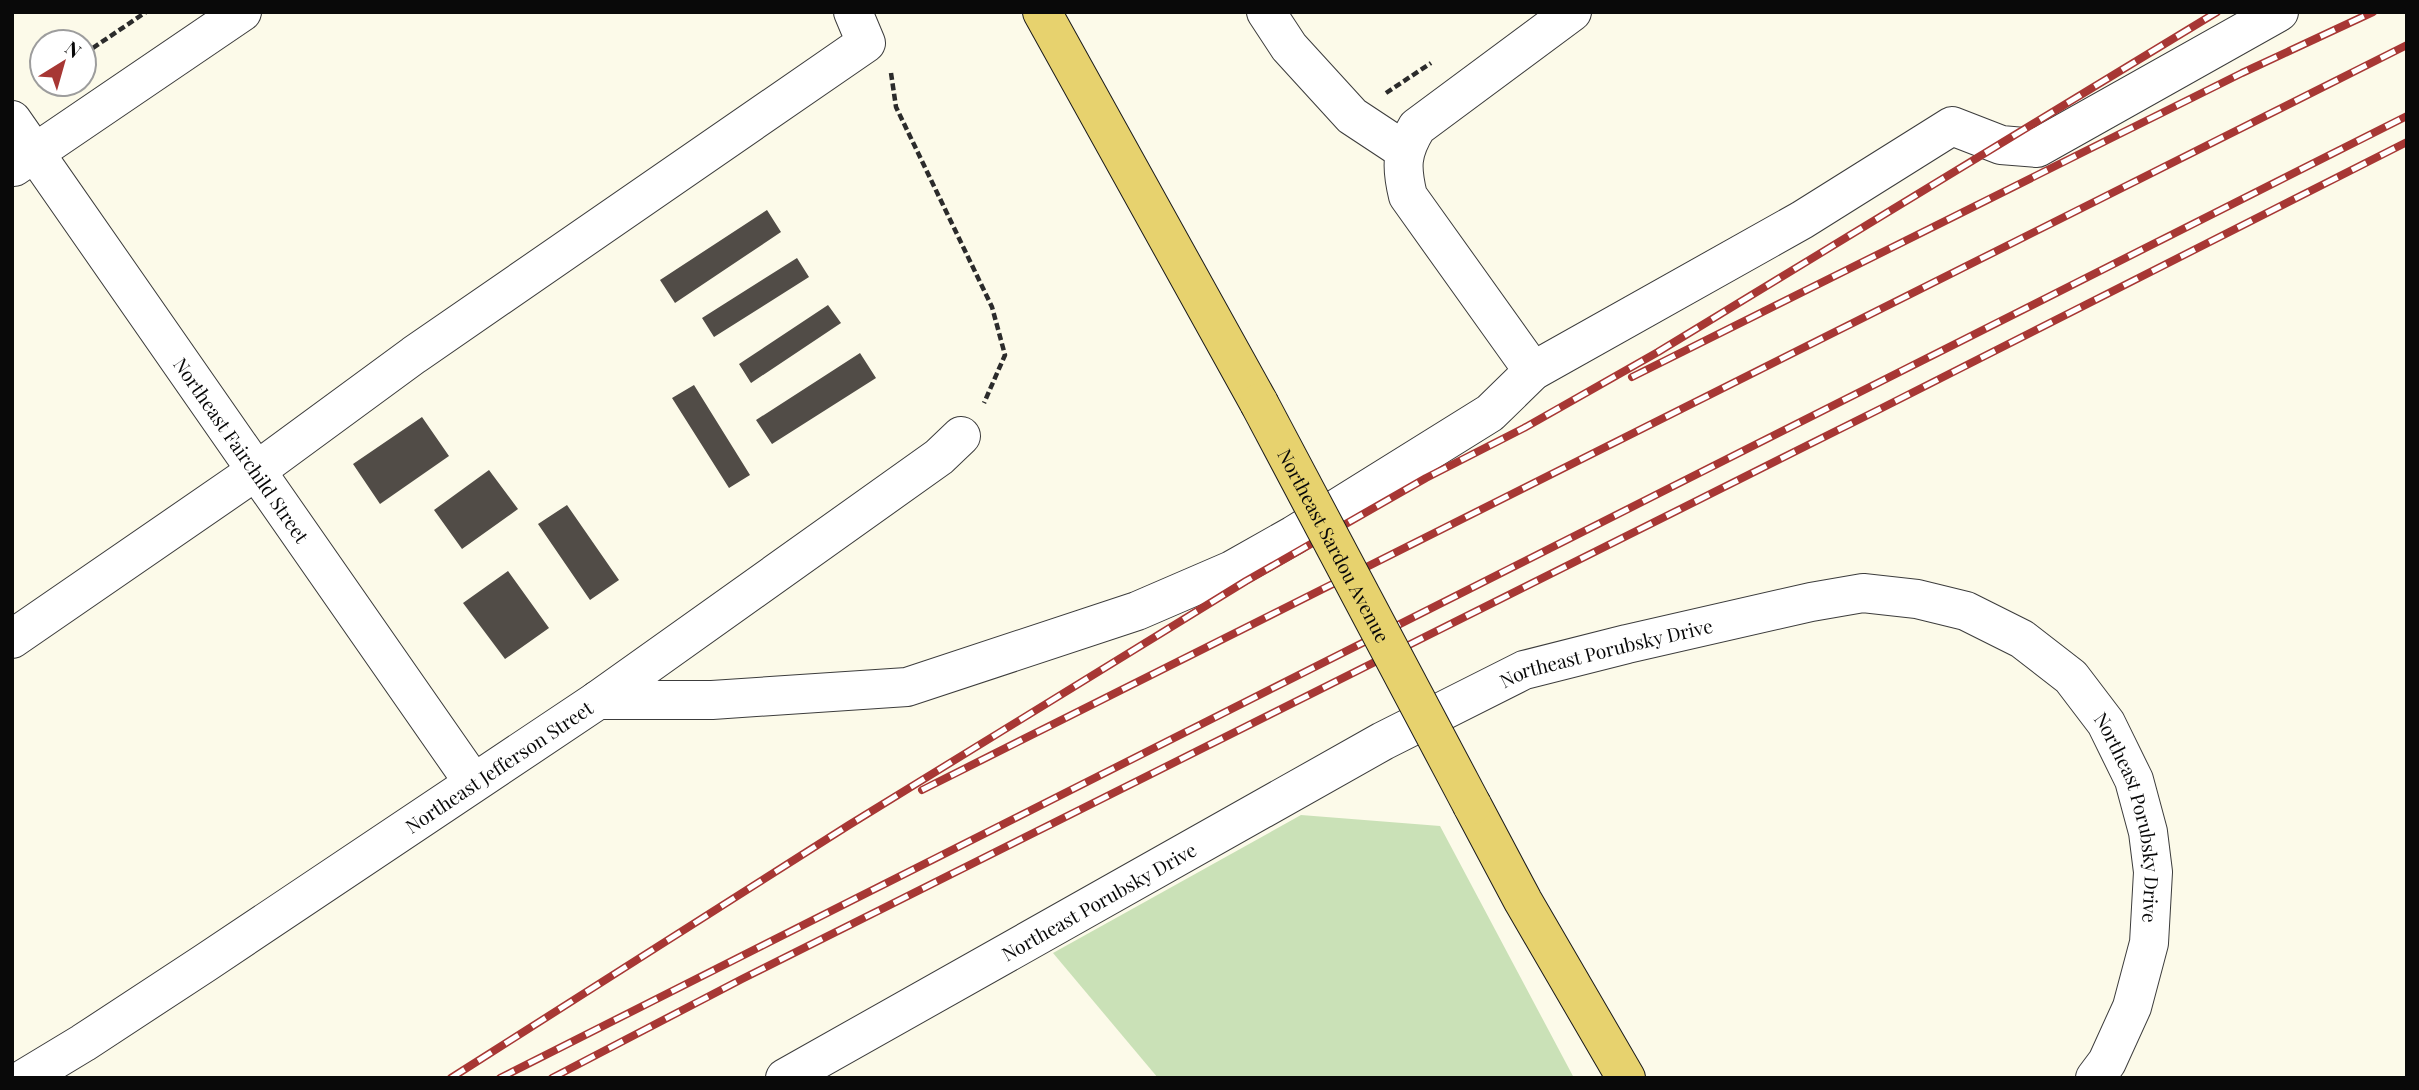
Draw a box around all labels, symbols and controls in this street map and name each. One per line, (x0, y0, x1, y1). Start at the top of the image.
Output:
north arrow (28, 28, 98, 98)
text: N (61, 34, 87, 63)
street label: Northeast Fairchild Street (168, 352, 316, 548)
street label: Northeast Sardou Avenue (1272, 444, 1396, 647)
street label: Northeast Porubsky Drive (1495, 612, 1715, 693)
street label: Northeast Jefferson Street (400, 694, 598, 839)
street label: Northeast Porubsky Drive (2089, 706, 2166, 924)
street label: Northeast Porubsky Drive (997, 836, 1201, 966)

